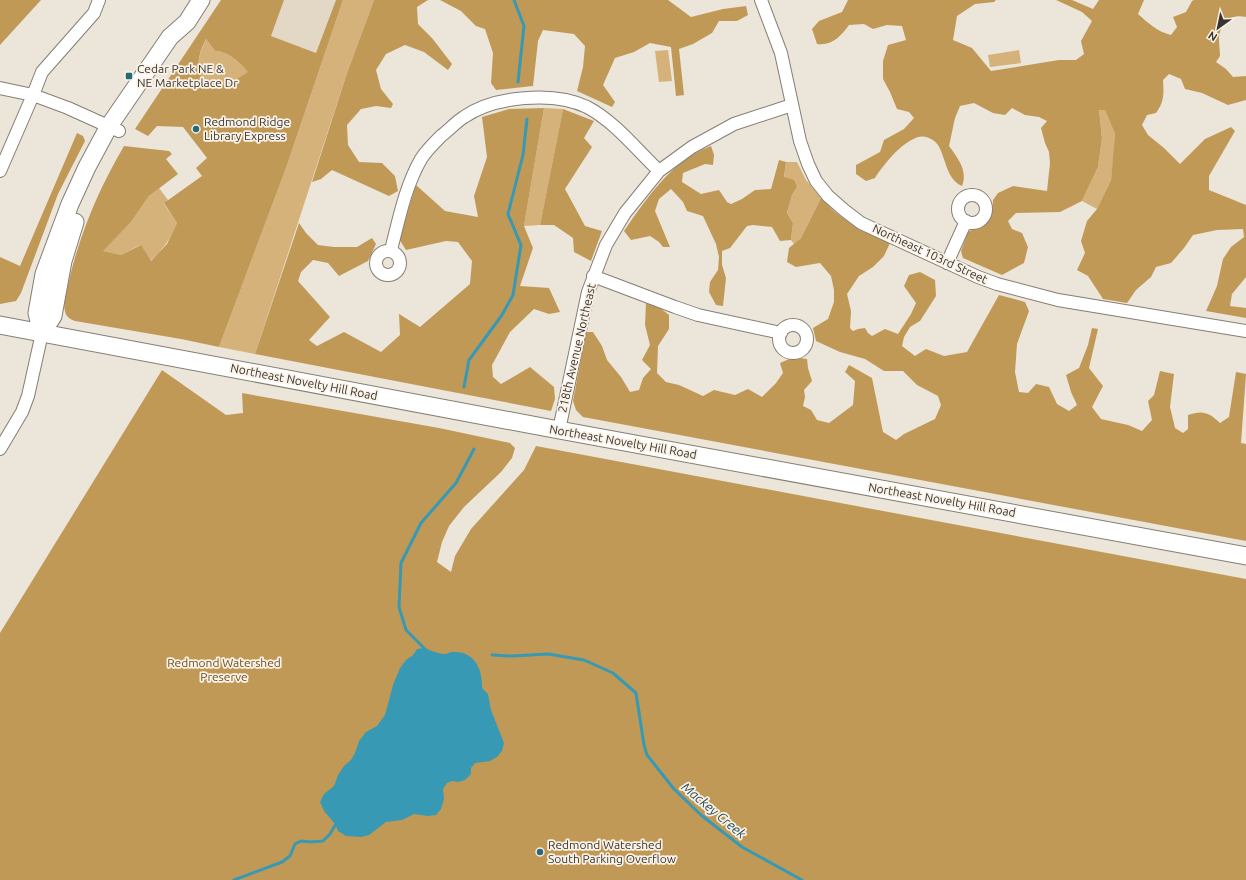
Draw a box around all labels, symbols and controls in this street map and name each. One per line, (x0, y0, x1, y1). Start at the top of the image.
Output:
north arrow (1198, 8, 1238, 48)
text: N (1206, 29, 1219, 44)
place label: Cedar Park NE & NE Marketplace Dr (137, 62, 238, 89)
marker: Cedar Park NE & NE Marketplace Dr (124, 71, 134, 81)
place label: Redmond Ridge Library Express (204, 115, 290, 142)
marker: Redmond Ridge Library Express (191, 124, 201, 134)
street label: Northeast 103rd Street (871, 221, 990, 286)
street label: 218th Avenue Northeast (555, 282, 598, 414)
street label: Northeast Novelty Hill Road (229, 361, 379, 402)
street label: Northeast Novelty Hill Road (548, 422, 698, 461)
street label: Northeast Novelty Hill Road (867, 480, 1017, 519)
park label: Redmond Watershed Preserve (167, 656, 281, 683)
water label: Mackey Creek (679, 779, 749, 841)
place label: Redmond Watershed South Parking Overflow (548, 838, 677, 865)
marker: Redmond Watershed South Parking Overflow (535, 847, 545, 857)

